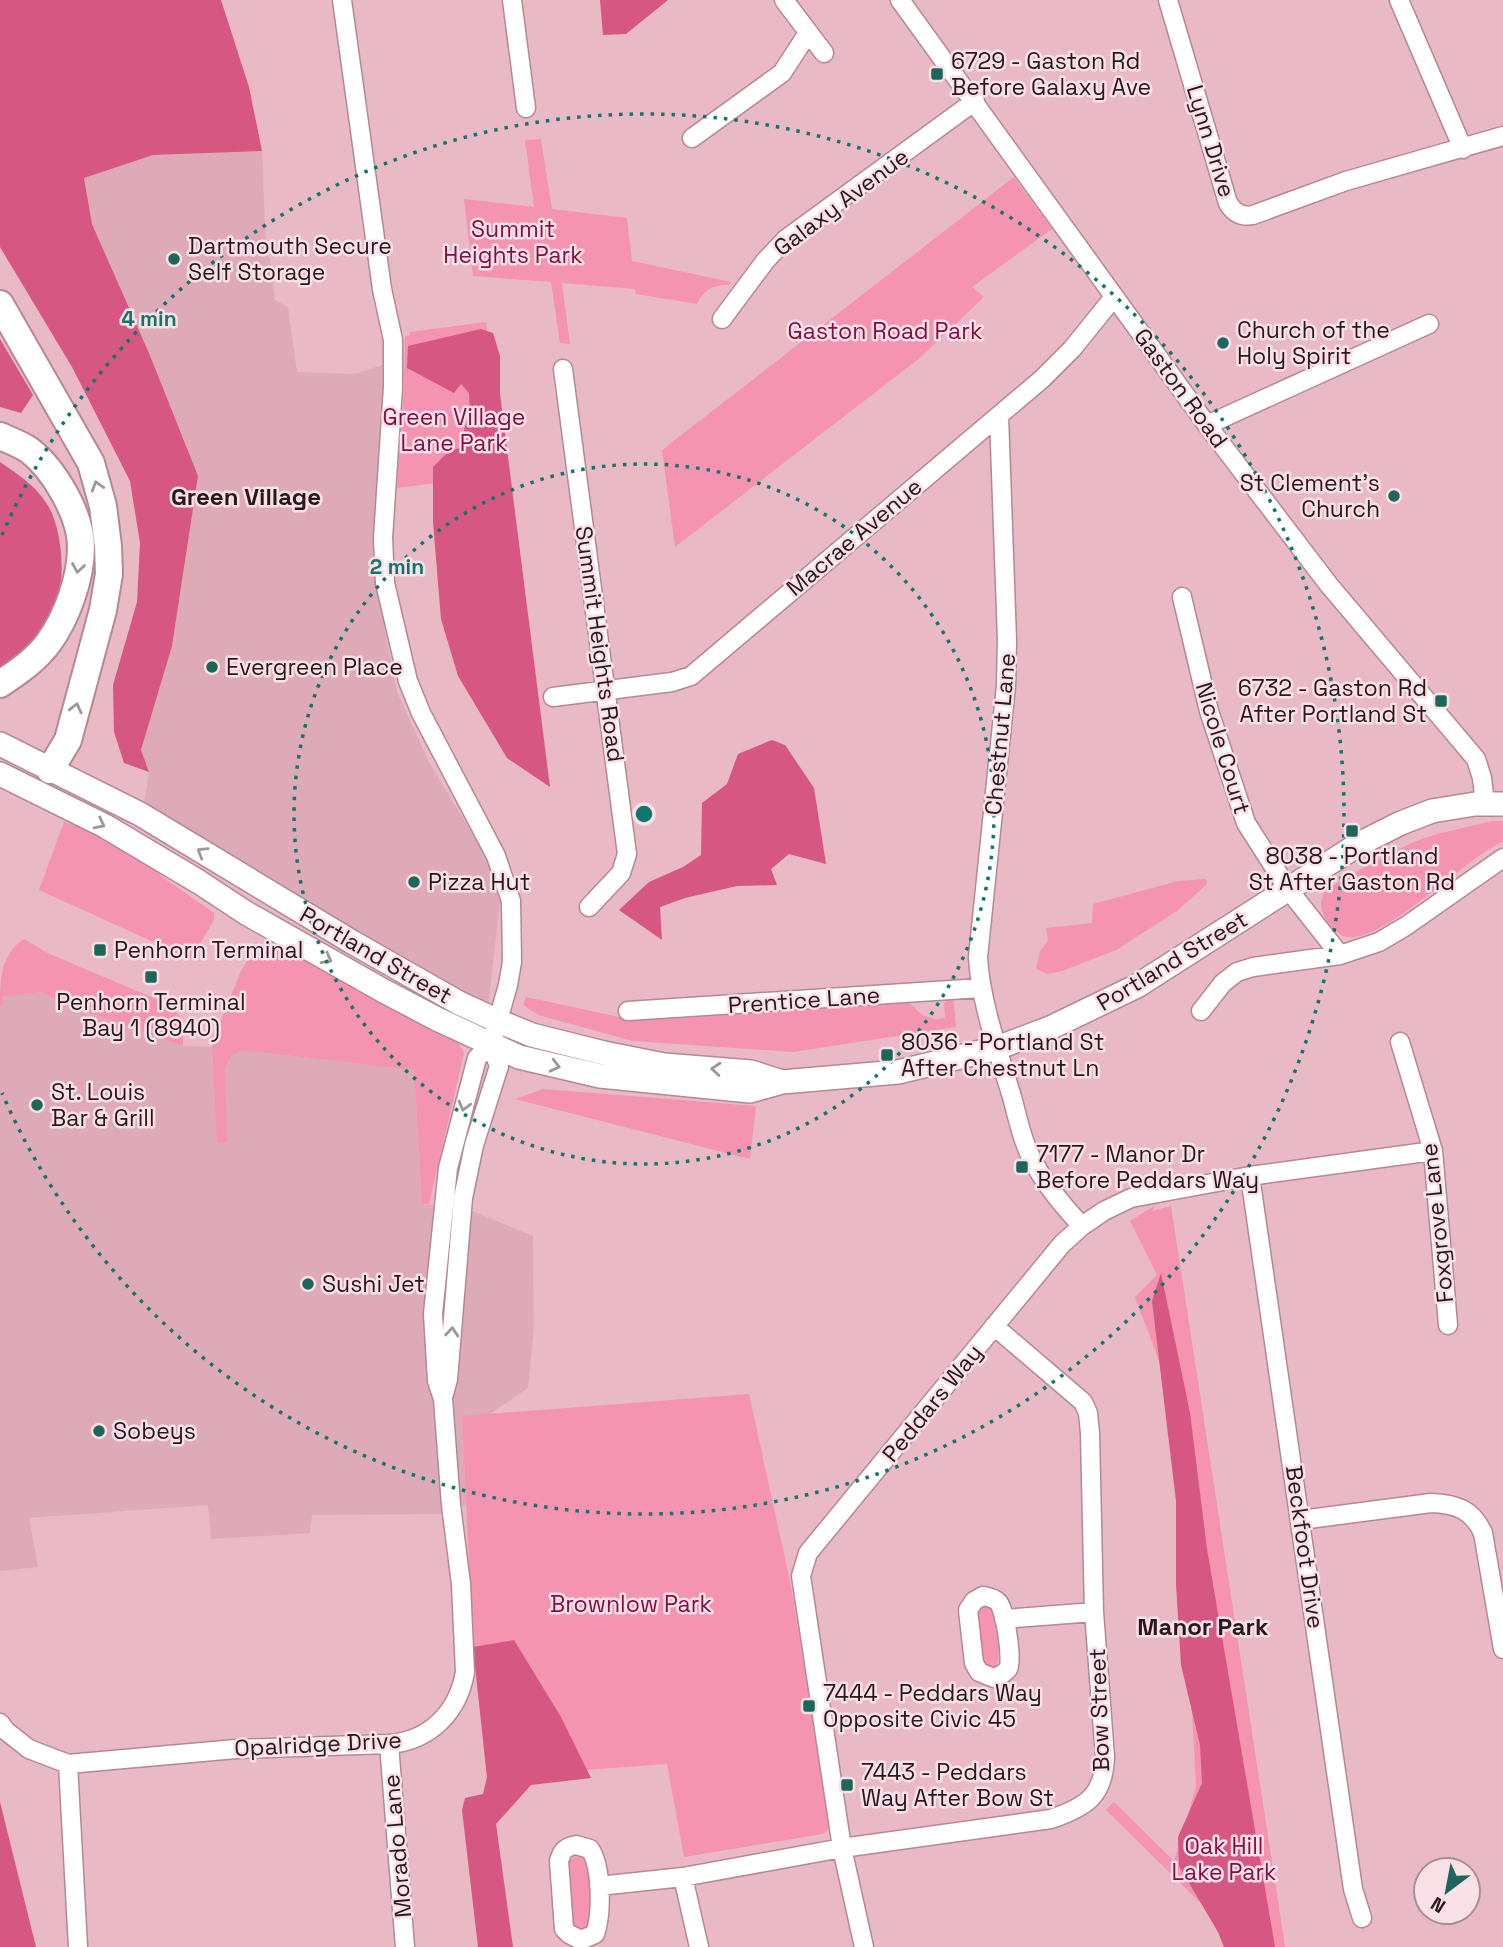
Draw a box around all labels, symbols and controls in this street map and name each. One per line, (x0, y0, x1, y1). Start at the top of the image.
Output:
place label: 6729 - Gaston Rd Before Galaxy Ave (951, 46, 1151, 102)
marker: 6729 - Gaston Rd Before Galaxy Ave (929, 66, 945, 82)
street label: Lynn Drive (1180, 81, 1242, 201)
street label: Galaxy Avenue (767, 141, 915, 263)
park label: Summit Heights Park (443, 214, 583, 270)
place label: Dartmouth Secure Self Storage (188, 231, 392, 287)
marker: Dartmouth Secure Self Storage (166, 251, 182, 267)
text: 4 min (121, 305, 177, 332)
place label: Church of the Holy Spirit (1237, 315, 1390, 371)
park label: Gaston Road Park (788, 316, 982, 346)
street label: Gaston Road (1127, 322, 1235, 454)
marker: Church of the Holy Spirit (1215, 335, 1231, 351)
park label: Green Village Lane Park (383, 402, 525, 458)
place label: St Clement's Church (1240, 468, 1380, 524)
street label: Macrae Avenue (780, 471, 928, 603)
one-way arrow (91, 480, 106, 492)
district label: Green Village (171, 481, 321, 512)
marker: St Clement's Church (1386, 488, 1402, 504)
street label: Summit Heights Road (569, 524, 631, 764)
text: 2 min (370, 553, 424, 580)
one-way arrow (71, 562, 86, 574)
place label: Evergreen Place (226, 652, 403, 682)
street label: Chestnut Lane (978, 652, 1022, 816)
marker: Evergreen Place (204, 659, 220, 675)
place label: 6732 - Gaston Rd After Portland St (1238, 673, 1427, 729)
street label: Nicole Court (1189, 678, 1257, 818)
marker: 6732 - Gaston Rd After Portland St (1433, 693, 1449, 709)
one-way arrow (68, 702, 82, 714)
centre of rings (632, 802, 656, 826)
one-way arrow (93, 816, 105, 830)
marker: 8038 - Portland St After Gaston Rd (1344, 823, 1360, 839)
place label: 8038 - Portland St After Gaston Rd (1249, 841, 1455, 897)
one-way arrow (197, 848, 210, 861)
place label: Pizza Hut (428, 867, 530, 897)
marker: Pizza Hut (406, 874, 422, 890)
street label: Portland Street (295, 899, 457, 1011)
street label: Portland Street (1091, 904, 1253, 1018)
place label: Penhorn Terminal (114, 935, 303, 965)
marker: Penhorn Terminal (92, 942, 108, 958)
one-way arrow (320, 951, 332, 964)
marker: Penhorn Terminal Bay 1 (8940) (143, 969, 159, 985)
street label: Prentice Lane (727, 980, 881, 1020)
place label: Penhorn Terminal Bay 1 (8940) (56, 987, 246, 1043)
place label: 8036 - Portland St After Chestnut Ln (901, 1027, 1104, 1083)
marker: 8036 - Portland St After Chestnut Ln (879, 1047, 895, 1063)
one-way arrow (549, 1058, 561, 1072)
one-way arrow (710, 1062, 721, 1077)
place label: St. Louis Bar & Grill (51, 1077, 155, 1133)
marker: St. Louis Bar & Grill (29, 1097, 45, 1113)
one-way arrow (458, 1099, 472, 1111)
place label: 7177 - Manor Dr Before Peddars Way (1036, 1139, 1259, 1195)
street label: Foxgrove Lane (1414, 1142, 1460, 1304)
marker: 7177 - Manor Dr Before Peddars Way (1014, 1159, 1030, 1175)
place label: Sushi Jet (322, 1269, 425, 1299)
marker: Sushi Jet (300, 1276, 316, 1292)
one-way arrow (444, 1326, 459, 1337)
street label: Peddars Way (875, 1338, 989, 1468)
place label: Sobeys (113, 1416, 196, 1446)
marker: Sobeys (91, 1423, 107, 1439)
street label: Beckfoot Drive (1279, 1464, 1331, 1630)
park label: Brownlow Park (550, 1589, 712, 1619)
district label: Manor Park (1137, 1611, 1269, 1642)
street label: Bow Street (1082, 1648, 1116, 1772)
place label: 7444 - Peddars Way Opposite Civic 45 (823, 1678, 1042, 1734)
marker: 7444 - Peddars Way Opposite Civic 45 (801, 1698, 817, 1714)
street label: Opalridge Drive (234, 1725, 402, 1763)
place label: 7443 - Peddars Way After Bow St (861, 1757, 1054, 1813)
street label: Morado Lane (376, 1773, 418, 1919)
marker: 7443 - Peddars Way After Bow St (839, 1777, 855, 1793)
park label: Oak Hill Lake Park (1172, 1831, 1276, 1887)
north arrow (1412, 1856, 1482, 1926)
text: N (1426, 1891, 1450, 1919)

